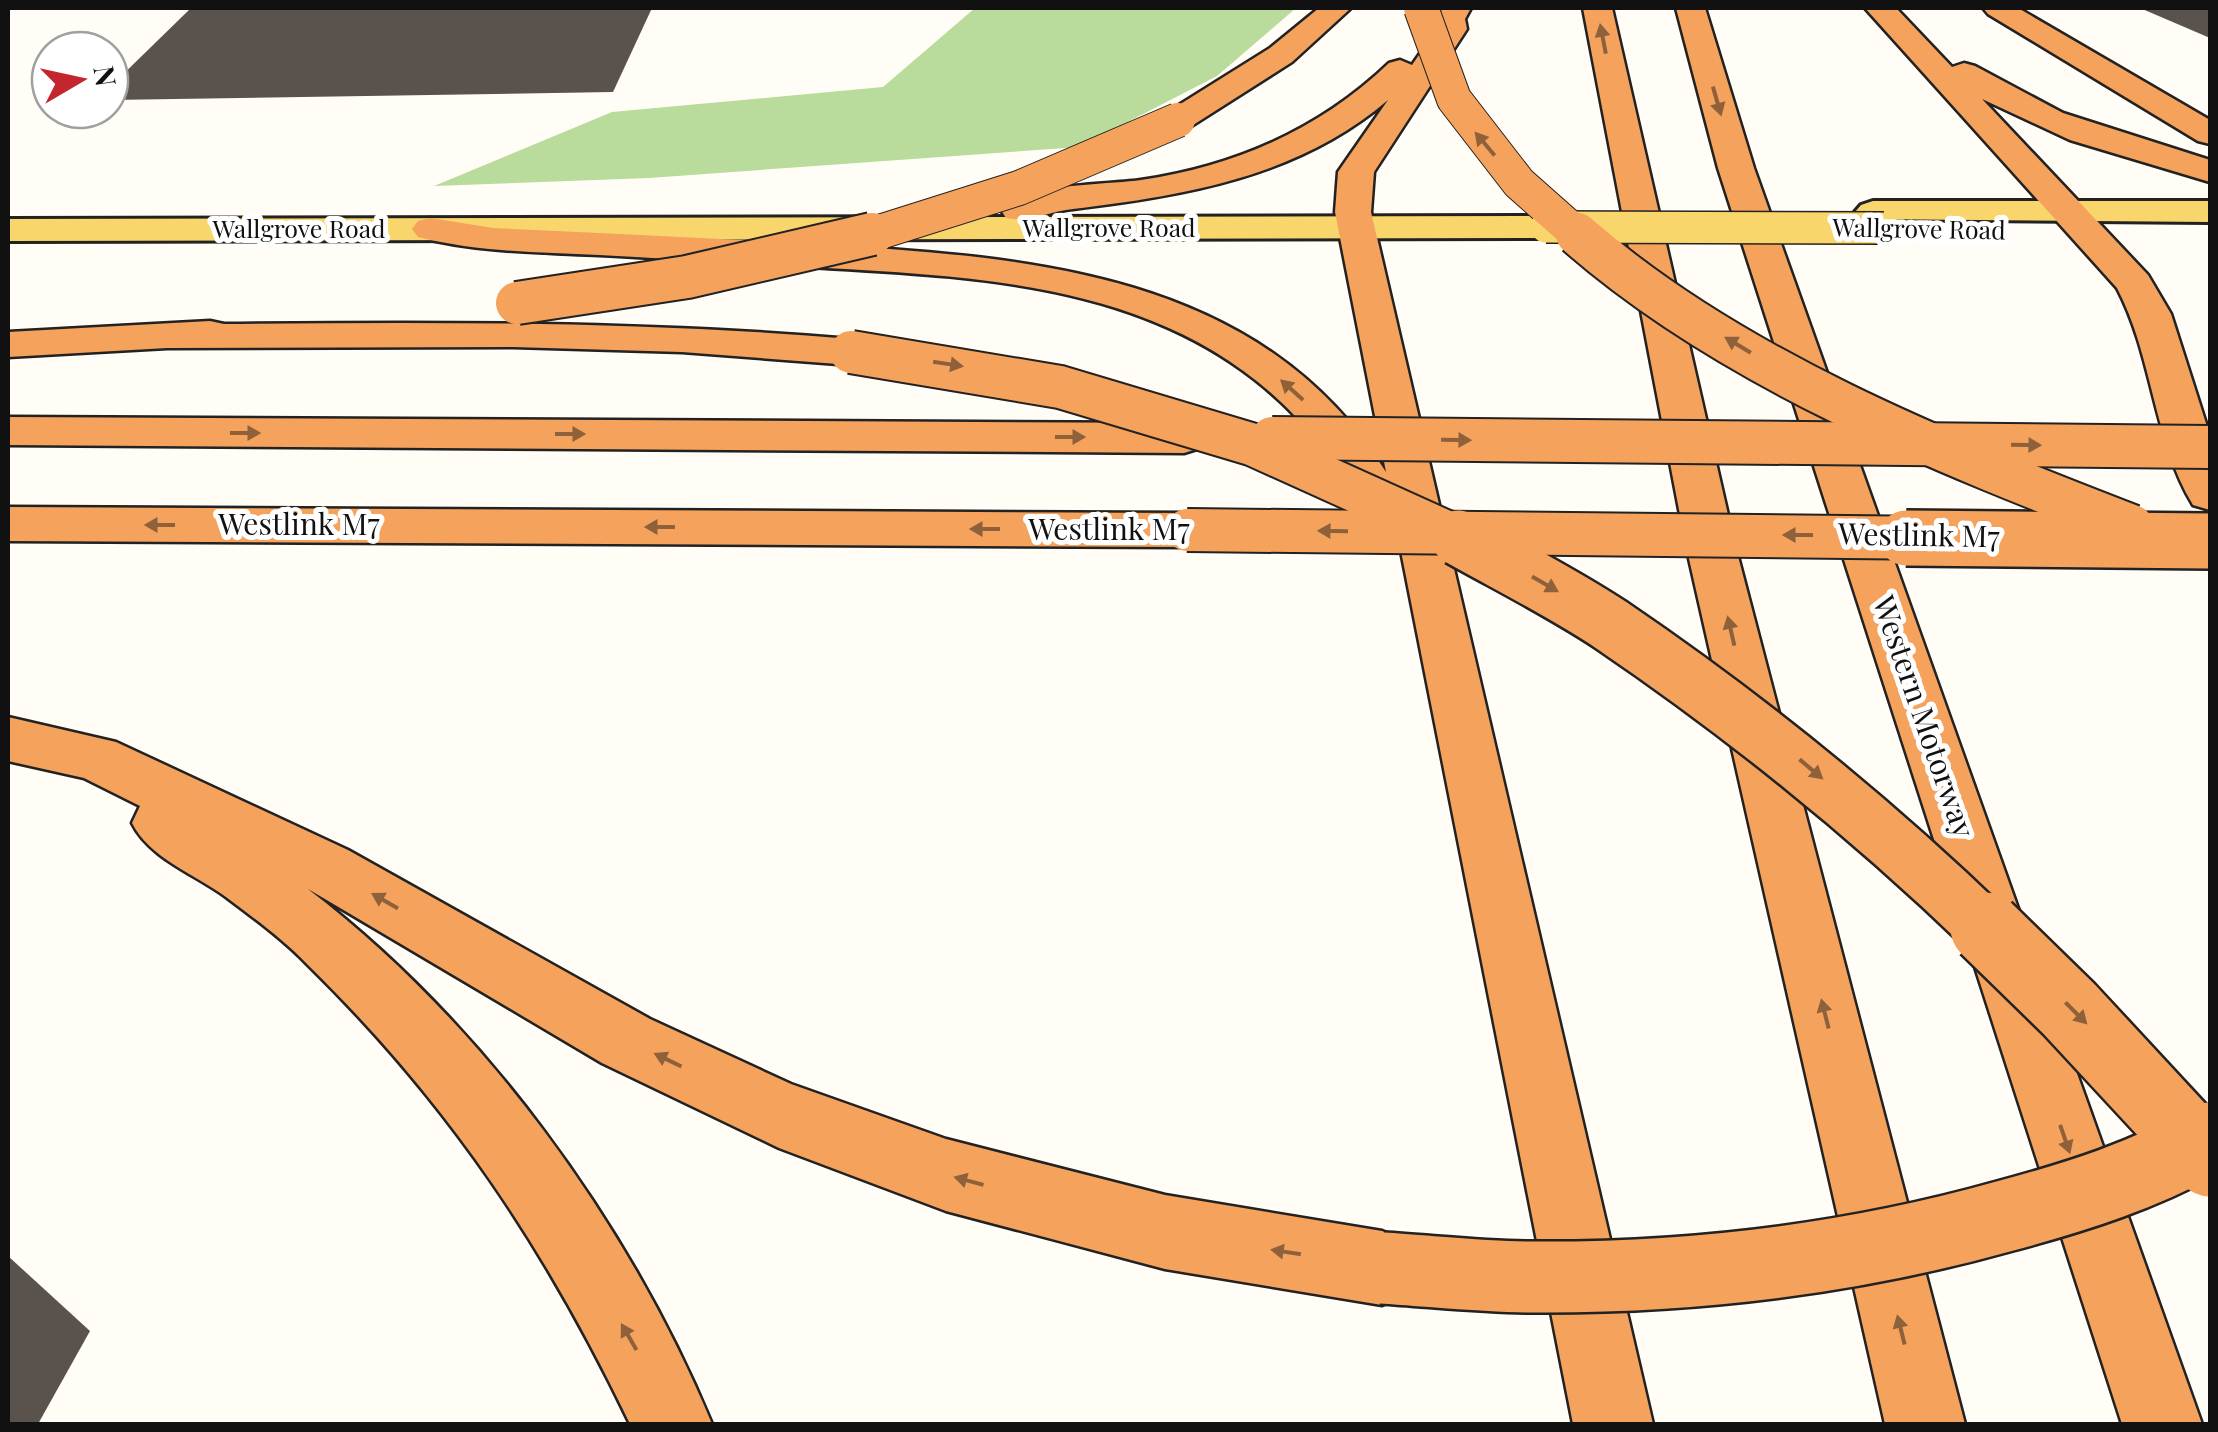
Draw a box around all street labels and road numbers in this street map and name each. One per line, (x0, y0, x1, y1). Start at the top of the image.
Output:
street label: Wallgrove Road (1831, 209, 2006, 246)
street label: Wallgrove Road (1021, 210, 1196, 243)
street label: Wallgrove Road (211, 211, 386, 244)
street label: Westlink M7 (217, 503, 380, 543)
street label: Westlink M7 (1027, 508, 1190, 548)
street label: Westlink M7 (1837, 513, 2000, 555)
street label: Western Motorway (1864, 589, 1985, 843)

